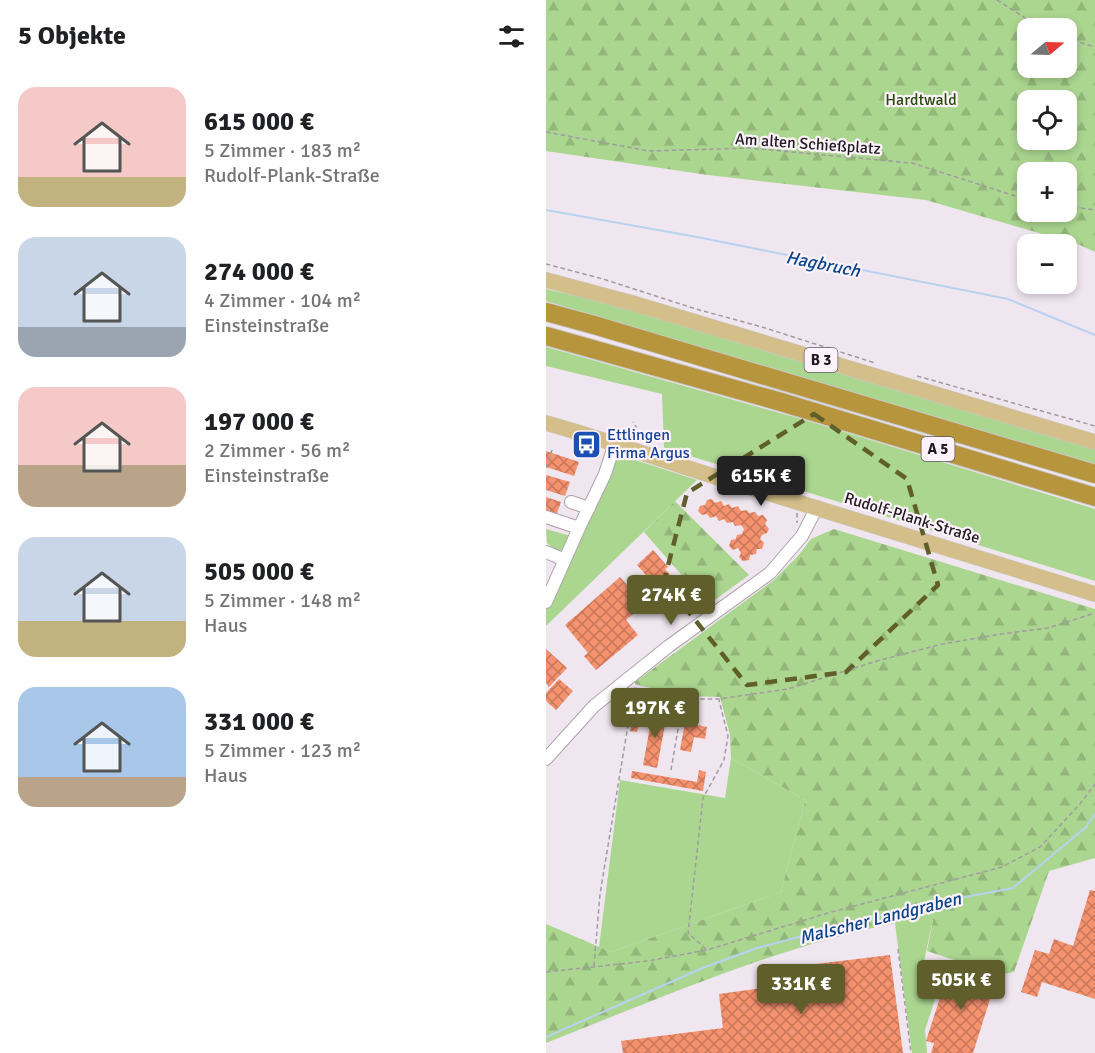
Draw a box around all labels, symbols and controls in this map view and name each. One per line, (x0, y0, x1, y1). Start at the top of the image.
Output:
north arrow (1017, 18, 1077, 78)
map controls (1017, 18, 1077, 294)
text: 5 Objekte (18, 20, 126, 52)
icon: filters (495, 20, 528, 53)
park label: Hardtwald (885, 90, 957, 110)
button: locate (1017, 90, 1077, 150)
text: 615 000 € (204, 106, 314, 138)
icon: home (66, 111, 138, 183)
street label: Am alten Schießplatz (735, 129, 881, 159)
text: 5 Zimmer · 183 m² (204, 138, 361, 163)
button: + (1017, 162, 1077, 222)
text: Rudolf-Plank-Straße (204, 163, 380, 188)
button: − (1017, 234, 1077, 294)
water label: Hagbruch (784, 246, 863, 282)
text: 274 000 € (204, 256, 314, 288)
icon: home (66, 261, 138, 333)
text: 4 Zimmer · 104 m² (204, 288, 361, 313)
text: Einsteinstraße (204, 313, 329, 338)
road number: B 3 (804, 348, 838, 372)
text: 197 000 € (204, 406, 314, 438)
icon: home (66, 411, 138, 483)
place label: Ettlingen Firma Argus (607, 425, 690, 463)
bus stop icon: Ettlingen Firma Argus (570, 428, 602, 460)
road number: A 5 (922, 437, 954, 461)
text: 2 Zimmer · 56 m² (204, 438, 350, 463)
pin: 615K € (712, 456, 810, 507)
text: Einsteinstraße (204, 463, 329, 488)
text: 615K € (731, 463, 791, 488)
street label: Rudolf-Plank-Straße (842, 488, 982, 548)
text: 505 000 € (204, 556, 314, 588)
icon: home (66, 561, 138, 633)
pin: 274K € (622, 575, 720, 626)
text: 274K € (641, 582, 701, 607)
text: 5 Zimmer · 148 m² (204, 588, 361, 613)
text: Haus (204, 613, 247, 638)
pin: 197K € (606, 688, 704, 739)
text: 197K € (625, 695, 685, 720)
text: 331 000 € (204, 706, 314, 738)
icon: home (66, 711, 138, 783)
text: 5 Zimmer · 123 m² (204, 738, 361, 763)
text: Haus (204, 763, 247, 788)
water label: Malscher Landgraben (797, 887, 964, 949)
pin: 505K € (912, 960, 1010, 1011)
pin: 331K € (752, 964, 850, 1015)
text: 505K € (931, 967, 991, 992)
text: 331K € (771, 971, 831, 996)

